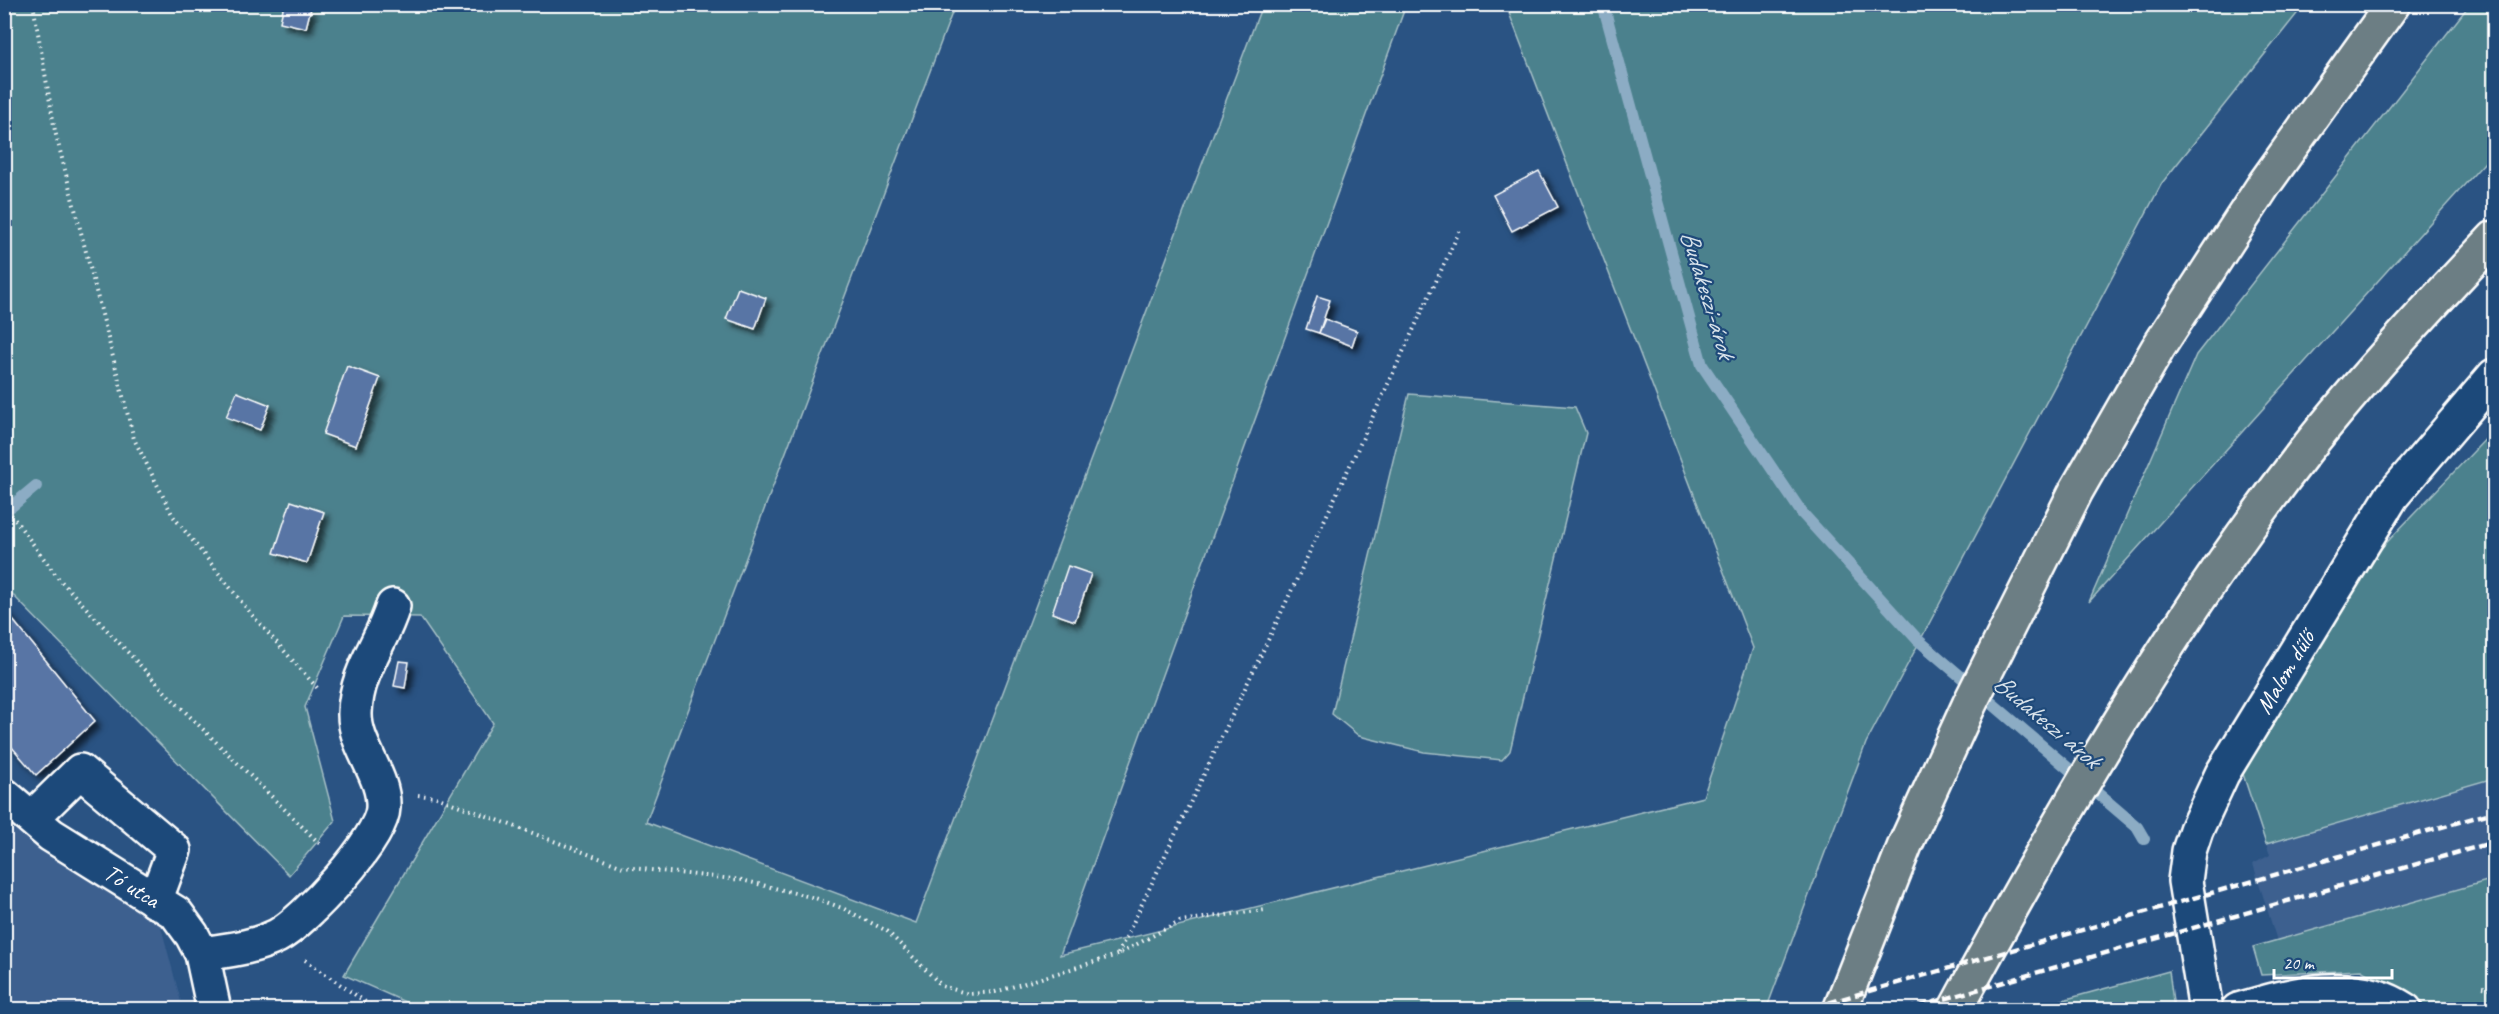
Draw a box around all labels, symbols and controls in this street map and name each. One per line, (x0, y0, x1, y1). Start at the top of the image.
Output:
water label: Budakeszi-árok (1673, 226, 1744, 366)
street label: Malom dűlő (2249, 622, 2323, 719)
water label: Budakeszi árok (1987, 667, 2111, 778)
street label: Tó utca (99, 857, 167, 915)
scale bar (2274, 942, 2392, 980)
text: 20 m (2283, 952, 2316, 974)

